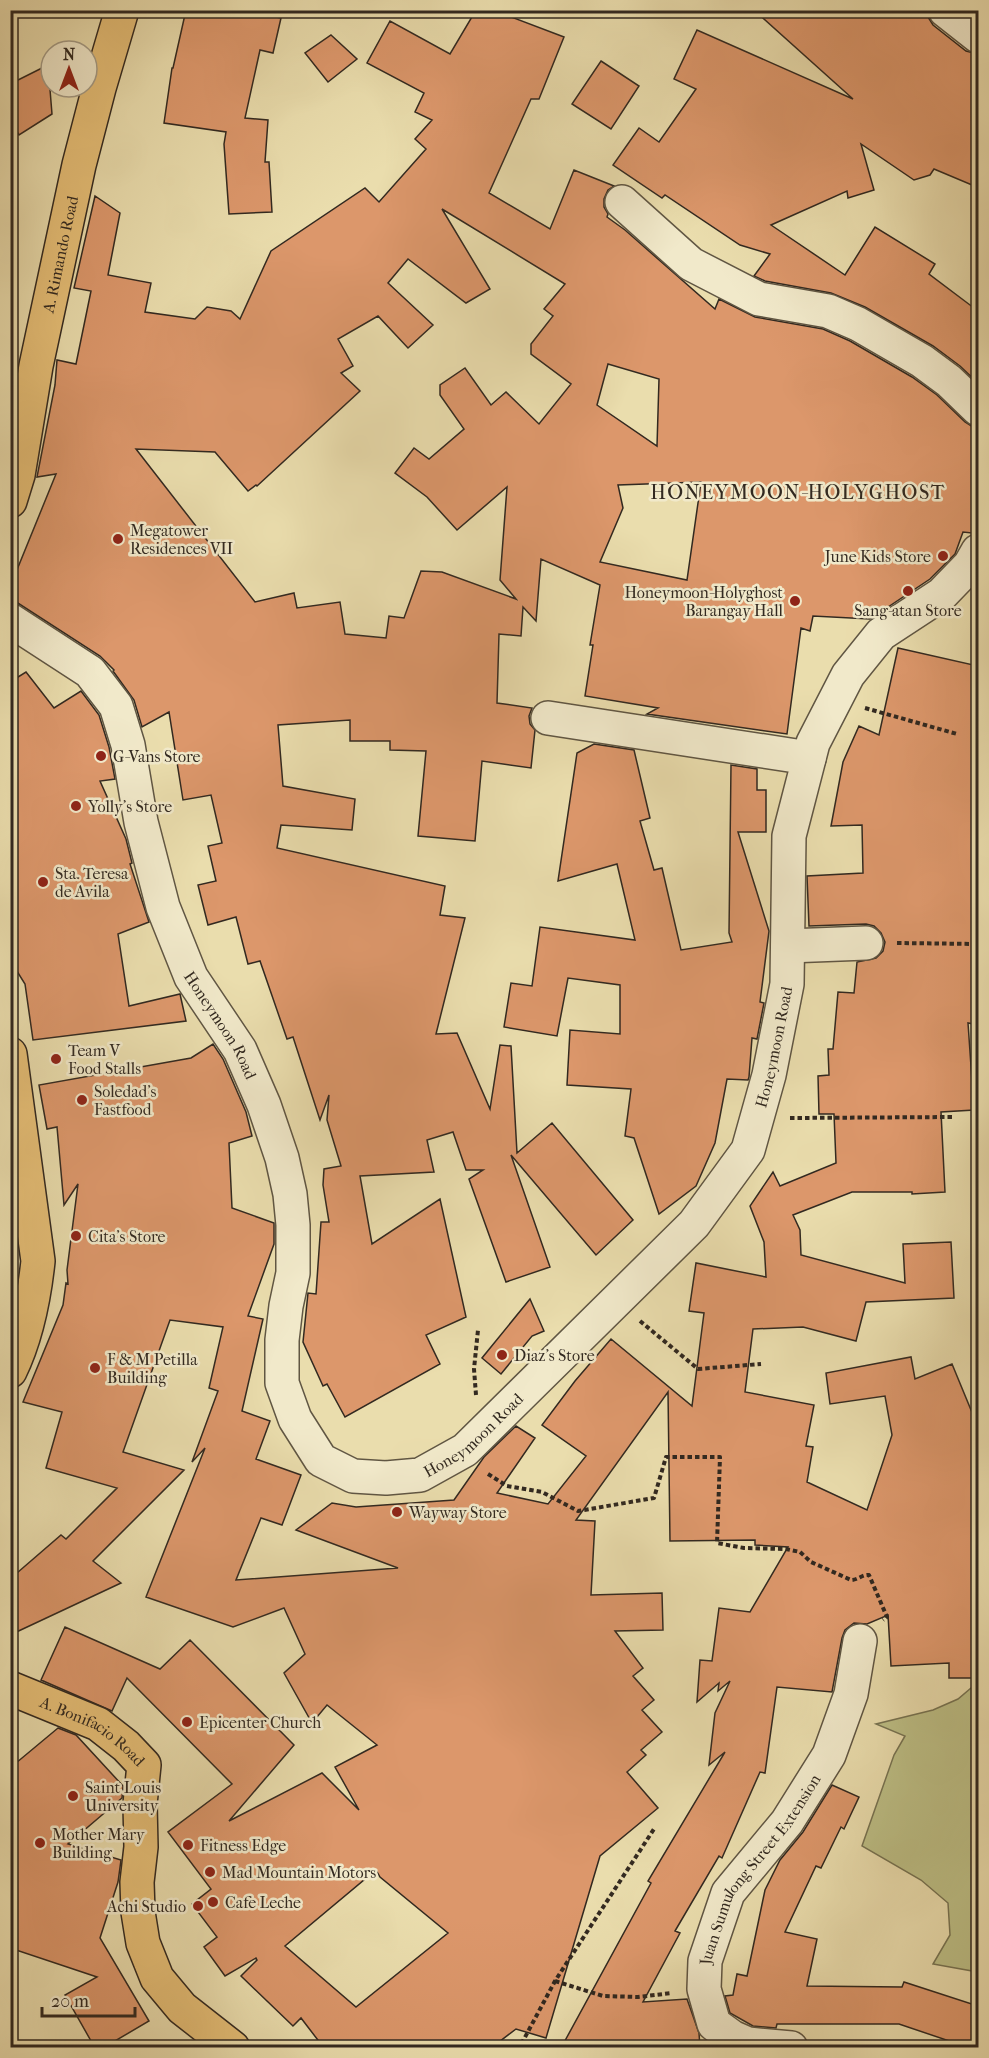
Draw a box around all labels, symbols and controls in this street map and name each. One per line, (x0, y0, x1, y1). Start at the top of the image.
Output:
north arrow (39, 39, 99, 99)
text: N (63, 45, 76, 64)
street label: A. Rimando Road (38, 194, 82, 316)
district label: HONEYMOON-HOLYGHOST (650, 481, 946, 504)
place label: Megatower Residences VII (130, 521, 233, 558)
marker: Megatower Residences VII (111, 532, 125, 546)
place label: June Kids Store (823, 547, 931, 566)
marker: June Kids Store (936, 549, 950, 563)
place label: Honeymoon-Holyghost Barangay Hall (624, 583, 784, 620)
marker: Sang-atan Store (901, 584, 915, 598)
marker: Honeymoon-Holyghost Barangay Hall (788, 594, 802, 608)
place label: Sang-atan Store (854, 601, 962, 620)
place label: G-Vans Store (113, 747, 201, 766)
marker: G-Vans Store (94, 749, 108, 763)
place label: Yolly's Store (87, 797, 172, 816)
marker: Yolly's Store (69, 799, 83, 813)
place label: Sta. Teresa de Avila (55, 864, 129, 901)
marker: Sta. Teresa de Avila (36, 875, 50, 889)
street label: Honeymoon Road (180, 967, 261, 1082)
street label: Honeymoon Road (751, 985, 796, 1110)
place label: Team V Food Stalls (68, 1041, 141, 1078)
marker: Team V Food Stalls (49, 1052, 63, 1066)
place label: Soledad's Fastfood (94, 1082, 157, 1119)
marker: Soledad's Fastfood (75, 1093, 89, 1107)
place label: Cita's Store (88, 1227, 166, 1246)
marker: Cita's Store (69, 1229, 83, 1243)
place label: Diaz's Store (514, 1346, 595, 1365)
marker: Diaz's Store (495, 1348, 509, 1362)
place label: F & M Petilla Building (107, 1350, 198, 1387)
marker: F & M Petilla Building (88, 1361, 102, 1375)
street label: Honeymoon Road (420, 1389, 527, 1481)
place label: Wayway Store (408, 1503, 507, 1522)
marker: Wayway Store (390, 1505, 404, 1519)
street label: A. Bonifacio Road (36, 1691, 150, 1770)
place label: Epicenter Church (199, 1713, 321, 1732)
marker: Epicenter Church (180, 1715, 194, 1729)
street label: Juan Sumulong Street Extension (695, 1770, 825, 1967)
place label: Saint Louis University (85, 1778, 161, 1815)
marker: Saint Louis University (66, 1789, 80, 1803)
place label: Mother Mary Building (52, 1825, 145, 1862)
marker: Mother Mary Building (33, 1836, 47, 1850)
place label: Fitness Edge (200, 1836, 286, 1855)
marker: Fitness Edge (181, 1838, 195, 1852)
place label: Mad Mountain Motors (222, 1863, 376, 1882)
marker: Mad Mountain Motors (203, 1865, 217, 1879)
place label: Cafe Leche (225, 1893, 301, 1912)
marker: Cafe Leche (206, 1895, 220, 1909)
place label: Achi Studio (106, 1897, 186, 1916)
marker: Achi Studio (191, 1899, 205, 1913)
scale bar (42, 1980, 135, 2018)
text: 20 m (51, 1991, 89, 2012)

